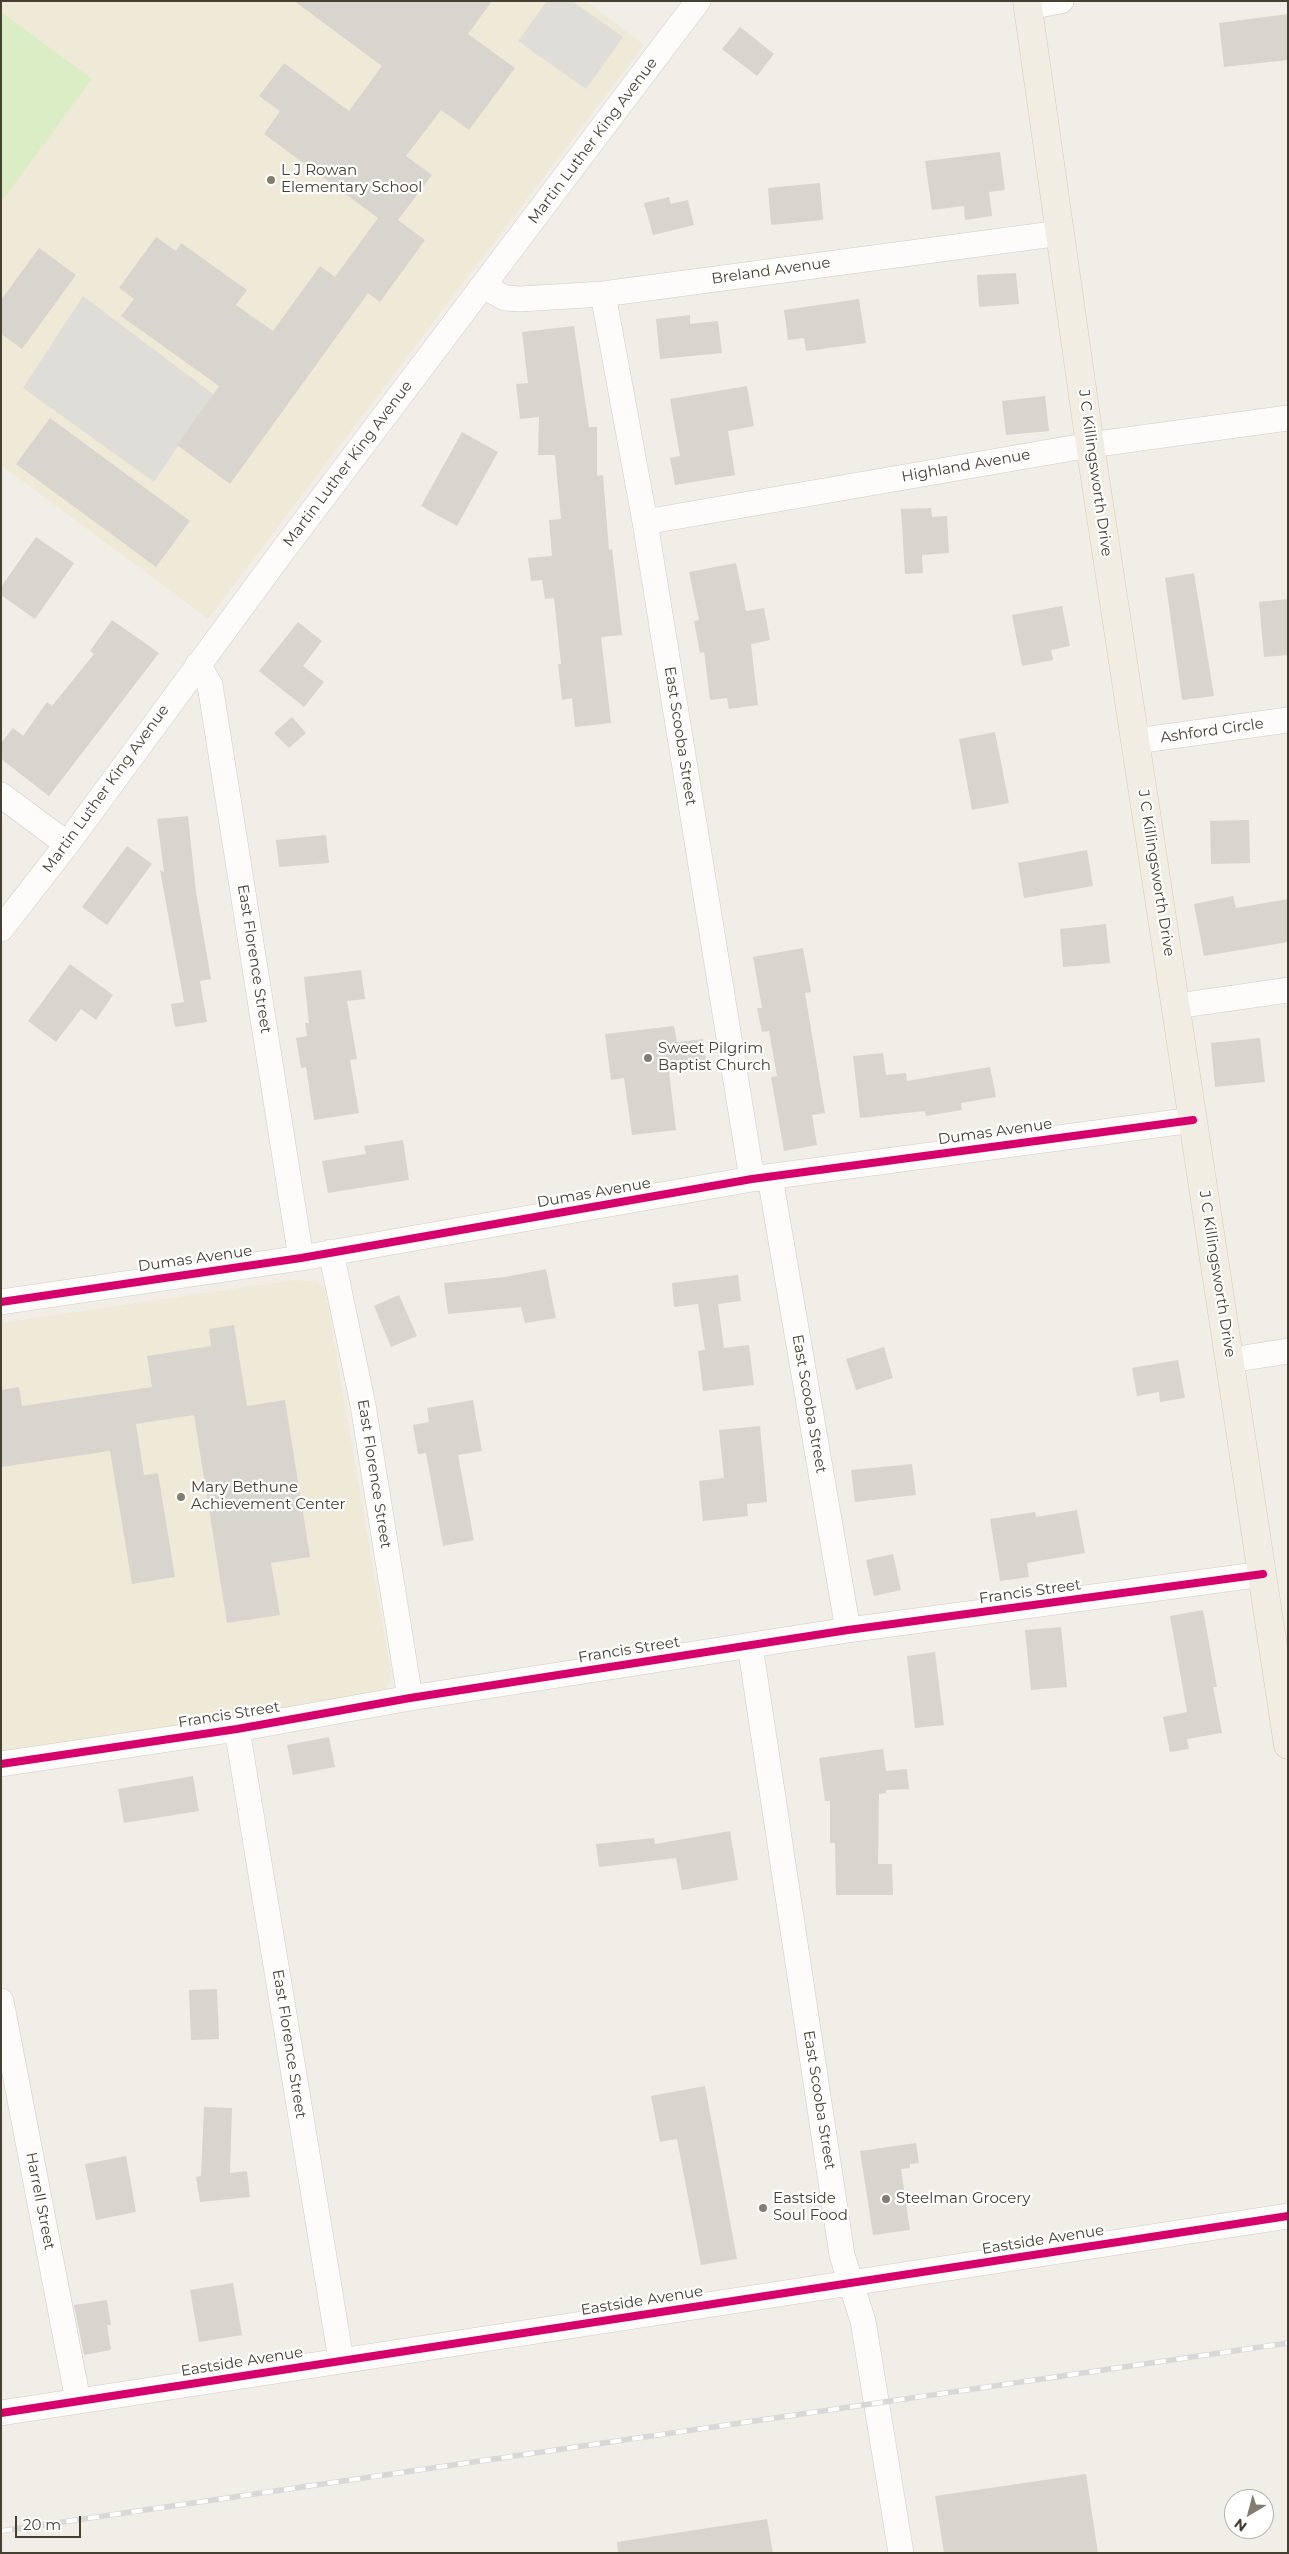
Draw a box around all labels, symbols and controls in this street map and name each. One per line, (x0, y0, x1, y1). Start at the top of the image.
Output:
street label: Martin Luther King Avenue (525, 54, 661, 228)
place label: L J Rowan Elementary School (281, 162, 422, 197)
marker: L J Rowan Elementary School (265, 174, 277, 186)
street label: Breland Avenue (710, 254, 832, 288)
street label: Martin Luther King Avenue (280, 377, 416, 551)
street label: J C Killingsworth Drive (1074, 388, 1116, 558)
street label: Highland Avenue (900, 446, 1032, 486)
street label: East Scooba Street (660, 665, 700, 807)
street label: Martin Luther King Avenue (39, 701, 173, 877)
street label: Ashford Circle (1159, 715, 1265, 747)
street label: J C Killingsworth Drive (1134, 788, 1178, 958)
street label: East Florence Street (233, 883, 275, 1035)
place label: Sweet Pilgrim Baptist Church (658, 1040, 771, 1075)
marker: Sweet Pilgrim Baptist Church (642, 1052, 654, 1064)
street label: Dumas Avenue (937, 1115, 1053, 1149)
street label: Dumas Avenue (536, 1174, 652, 1212)
street label: J C Killingsworth Drive (1195, 1189, 1239, 1359)
street label: Dumas Avenue (137, 1242, 253, 1276)
street label: East Scooba Street (788, 1333, 830, 1475)
street label: East Florence Street (353, 1398, 395, 1550)
place label: Mary Bethune Achievement Center (191, 1479, 346, 1514)
marker: Mary Bethune Achievement Center (175, 1491, 187, 1503)
street label: Francis Street (978, 1576, 1082, 1608)
street label: Francis Street (577, 1633, 681, 1667)
street label: Francis Street (177, 1698, 281, 1732)
street label: East Florence Street (268, 1968, 310, 2120)
street label: East Scooba Street (799, 2029, 839, 2171)
street label: Harrell Street (22, 2151, 58, 2251)
place label: Eastside Soul Food (773, 2190, 848, 2225)
place label: Steelman Grocery (896, 2190, 1030, 2208)
marker: Steelman Grocery (880, 2193, 892, 2205)
marker: Eastside Soul Food (757, 2202, 769, 2214)
street label: Eastside Avenue (981, 2221, 1105, 2259)
street label: Eastside Avenue (580, 2282, 704, 2320)
street label: Eastside Avenue (180, 2343, 304, 2381)
north arrow (1224, 2489, 1274, 2539)
scale bar (18, 2506, 84, 2538)
text: 20 m (23, 2515, 61, 2534)
text: N (1231, 2515, 1251, 2536)

